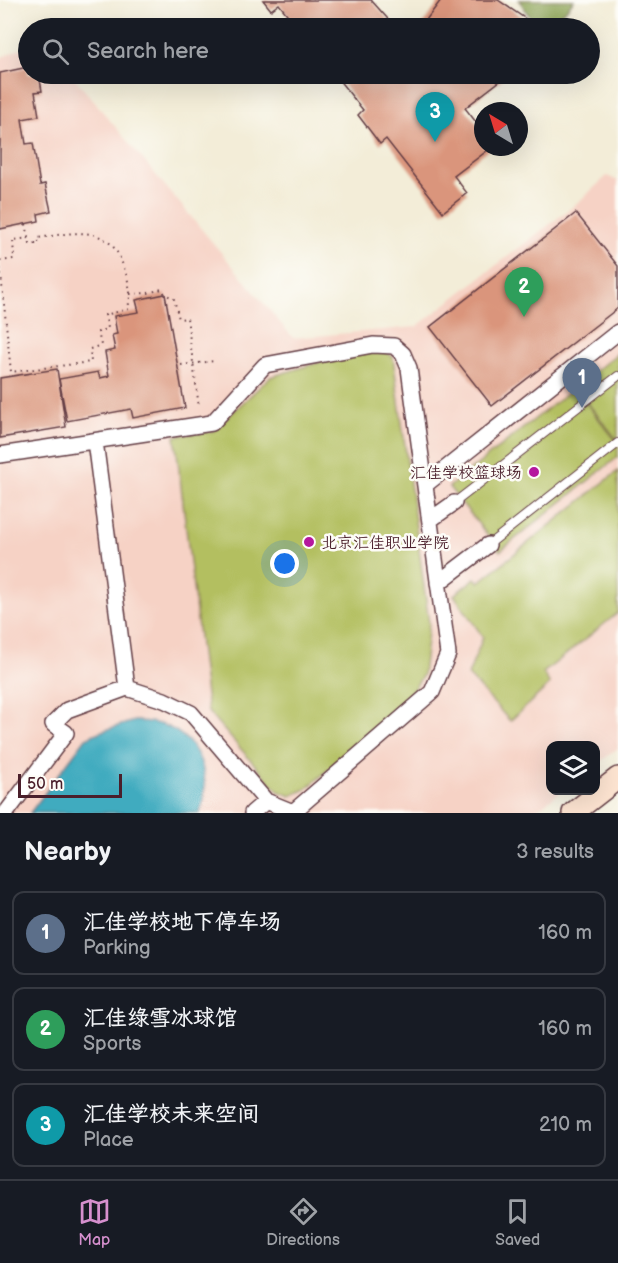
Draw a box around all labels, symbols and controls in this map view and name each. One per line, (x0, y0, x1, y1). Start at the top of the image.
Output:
search box (18, 18, 600, 84)
icon: search (39, 35, 72, 68)
text: Search here (87, 38, 209, 65)
pin: 3 (416, 92, 454, 142)
north arrow (474, 102, 528, 156)
pin: 2 (504, 268, 544, 317)
pin: 1 (562, 358, 602, 408)
place label: 汇佳学校篮球场 (410, 464, 522, 483)
marker: 汇佳学校篮球场 (527, 465, 541, 479)
place label: 北京汇佳职业学院 (321, 534, 449, 553)
marker: 北京汇佳职业学院 (302, 535, 316, 549)
your location (270, 549, 299, 578)
map controls (546, 741, 600, 795)
button: layers (546, 741, 600, 795)
scale bar (18, 771, 122, 798)
text: 50 m (27, 775, 63, 794)
text: Nearby (24, 837, 111, 868)
text: 3 results (516, 840, 594, 864)
text: 汇佳学校地下停车场 (83, 909, 281, 936)
text: 1 (41, 921, 50, 945)
text: 160 m (538, 921, 592, 945)
text: Parking (83, 936, 151, 960)
text: 汇佳绿雪冰球馆 (83, 1005, 237, 1032)
text: 2 (40, 1017, 51, 1041)
text: 160 m (538, 1017, 592, 1041)
text: Sports (83, 1032, 141, 1056)
text: 汇佳学校未来空间 (83, 1101, 259, 1128)
text: 3 (40, 1113, 51, 1137)
text: 210 m (539, 1113, 592, 1137)
text: Place (83, 1128, 134, 1152)
tab: Map (78, 1195, 111, 1250)
tab: Directions (266, 1195, 340, 1250)
tab: Saved (495, 1195, 540, 1250)

